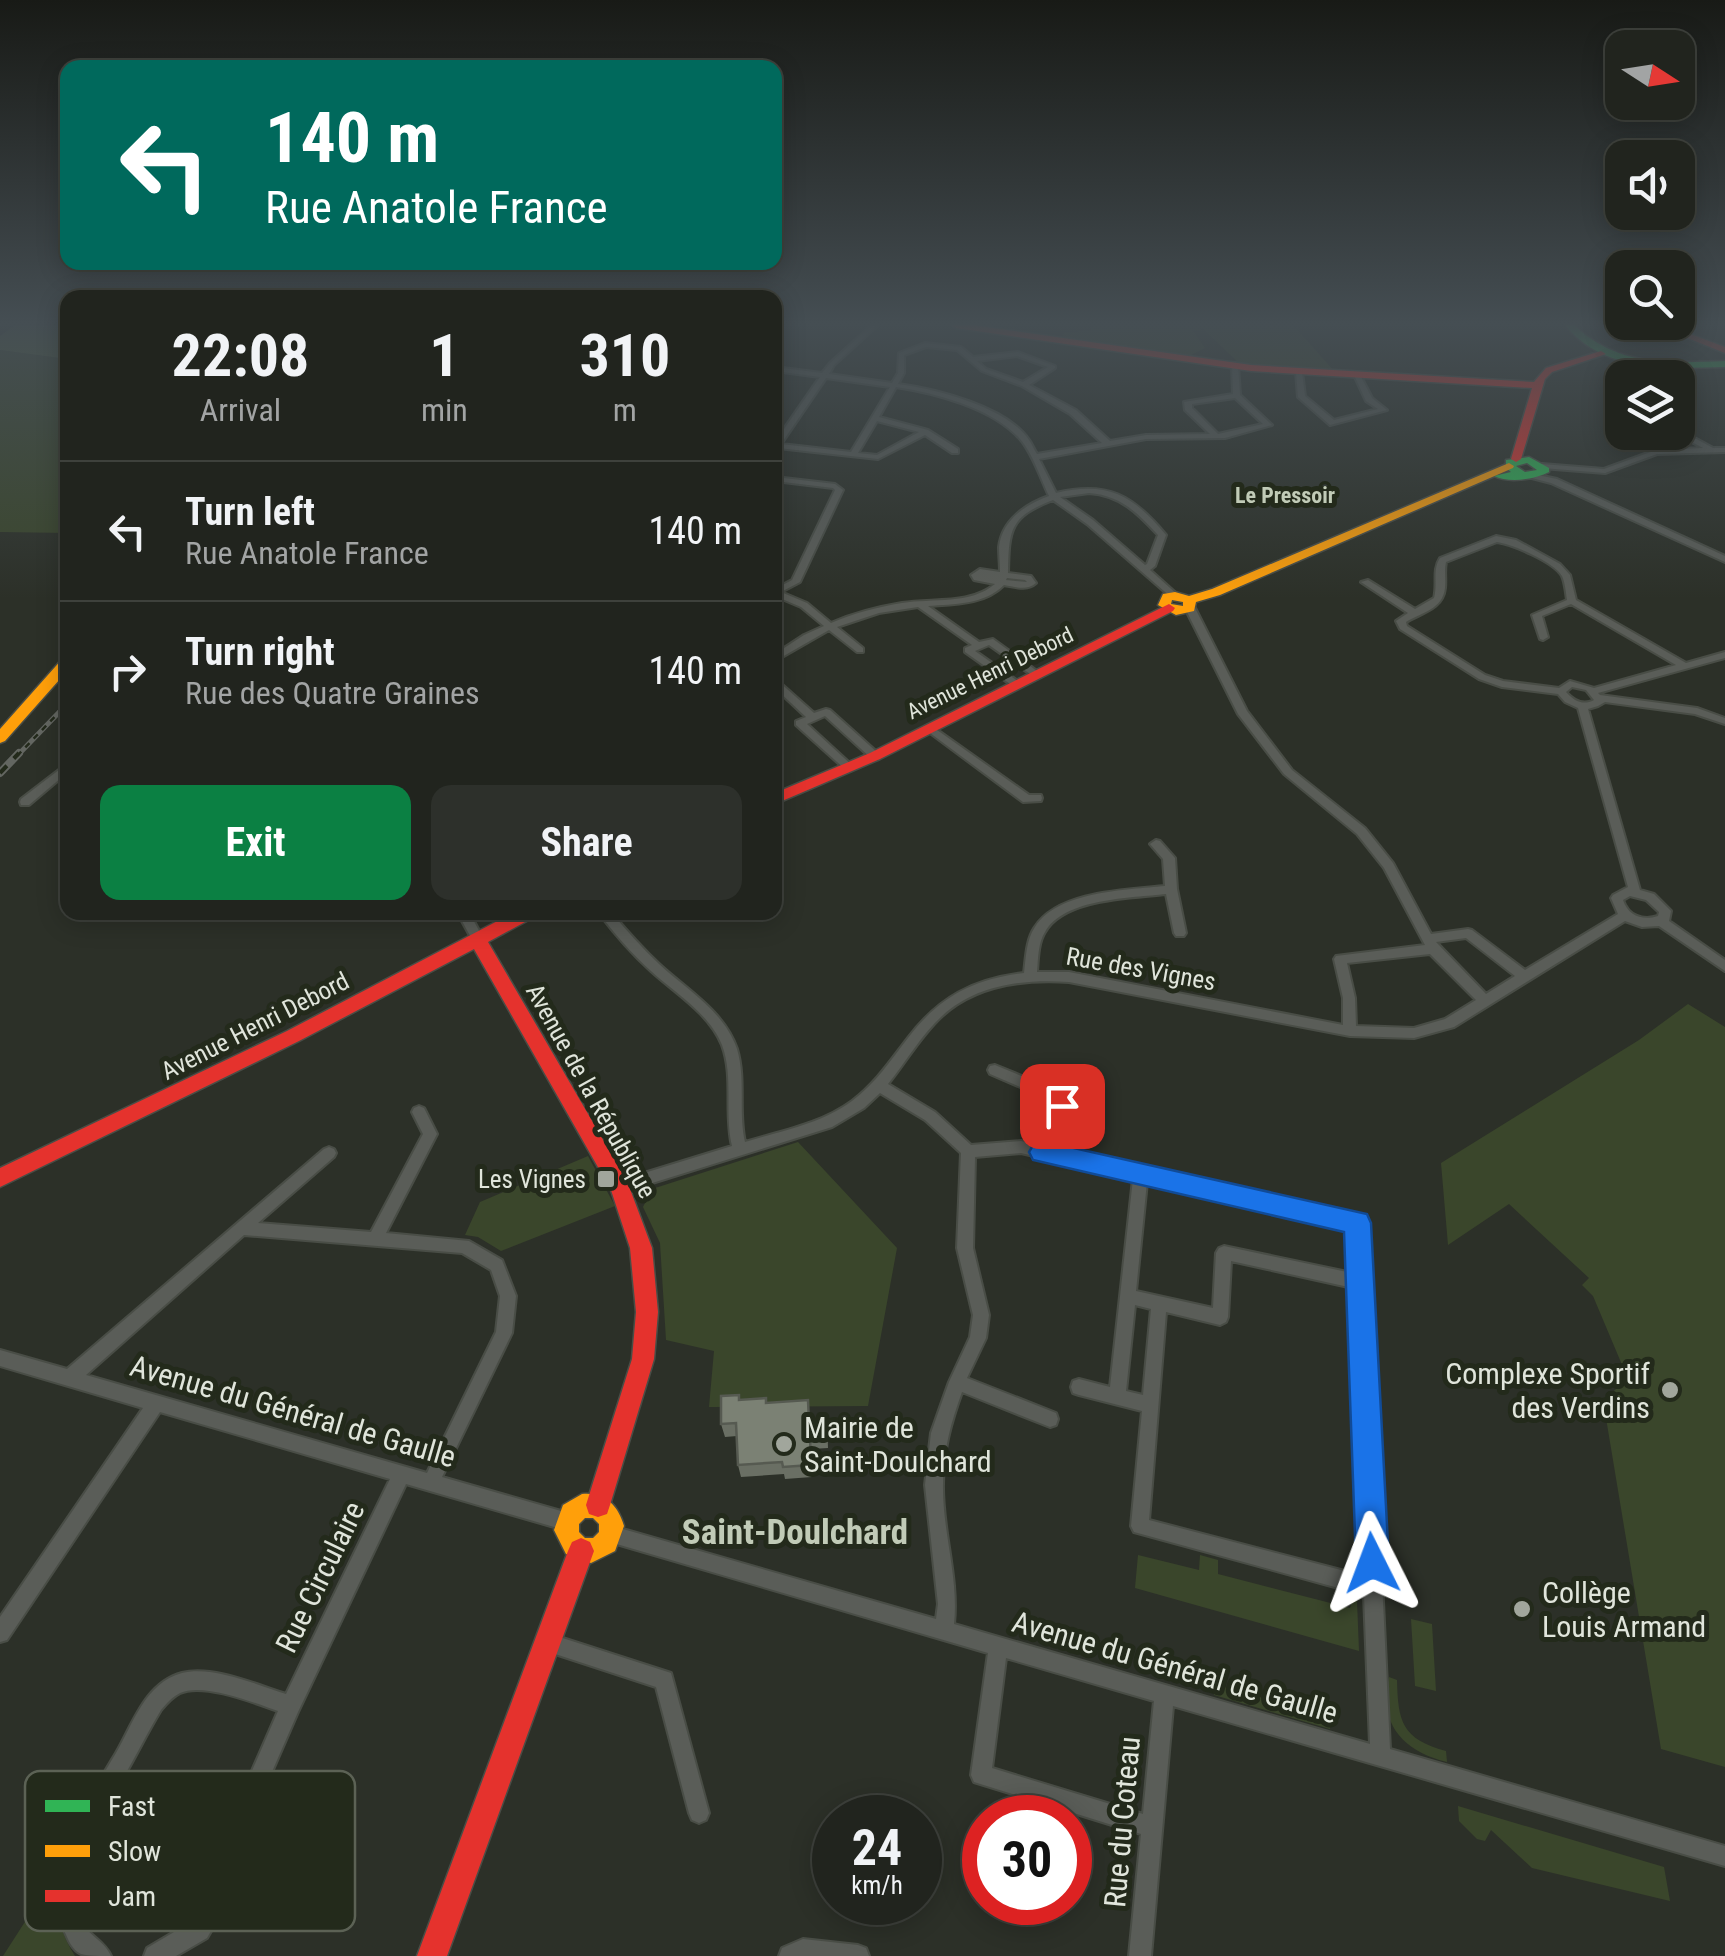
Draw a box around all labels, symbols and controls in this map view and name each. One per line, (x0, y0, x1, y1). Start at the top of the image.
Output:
north arrow (1605, 30, 1695, 120)
map controls (1605, 30, 1695, 450)
text: 140 m (265, 97, 439, 179)
icon: left (100, 100, 230, 230)
button: sound (1605, 140, 1695, 230)
text: Rue Anatole France (265, 181, 608, 234)
button: search (1605, 250, 1695, 340)
text: 22:08 (172, 320, 309, 391)
text: 1 (429, 320, 460, 391)
text: 310 (579, 320, 670, 391)
button: layers (1605, 360, 1695, 450)
text: Arrival (200, 391, 281, 429)
text: min (421, 391, 468, 429)
text: m (613, 391, 637, 429)
district label: Le Pressoir (1235, 483, 1335, 508)
text: Turn left (185, 490, 315, 534)
icon: left (100, 504, 155, 559)
text: 140 m (648, 509, 742, 553)
text: Rue Anatole France (185, 534, 429, 572)
street label: Avenue Henri Debord (903, 622, 1077, 724)
text: Turn right (185, 630, 335, 674)
icon: right (100, 644, 155, 699)
text: 140 m (648, 649, 742, 693)
text: Rue des Quatre Graines (185, 674, 480, 712)
button: Exit (100, 785, 411, 900)
button: Share (431, 785, 742, 900)
street label: Rue des Vignes (1064, 942, 1218, 996)
street label: Avenue Henri Debord (156, 966, 354, 1086)
street label: Avenue de la République (520, 979, 662, 1203)
pin (1020, 1064, 1105, 1149)
icon: arrive (1035, 1079, 1090, 1134)
place label: Les Vignes (478, 1165, 586, 1194)
marker: Les Vignes (595, 1168, 617, 1190)
street label: Avenue du Général de Gaulle (126, 1348, 460, 1474)
place label: Complexe Sportif des Verdins (1445, 1356, 1650, 1425)
marker: Complexe Sportif des Verdins (1659, 1379, 1681, 1401)
place label: Mairie de Saint-Doulchard (804, 1410, 992, 1479)
marker: Mairie de Saint-Doulchard (773, 1433, 795, 1455)
street label: Rue Circulaire (268, 1496, 372, 1658)
position arrow (1320, 1511, 1424, 1615)
district label: Saint-Doulchard (682, 1512, 908, 1553)
place label: Collège Louis Armand (1542, 1575, 1706, 1644)
marker: Collège Louis Armand (1511, 1598, 1533, 1620)
street label: Avenue du Général de Gaulle (1008, 1604, 1342, 1730)
street label: Rue du Coteau (1097, 1735, 1147, 1909)
legend (25, 1771, 355, 1931)
text: Fast (108, 1790, 155, 1823)
speed limit sign: 30 (962, 1795, 1092, 1925)
text: 24 (852, 1819, 902, 1877)
text: Slow (108, 1835, 161, 1868)
text: km/h (851, 1871, 903, 1900)
text: Jam (108, 1880, 156, 1913)

